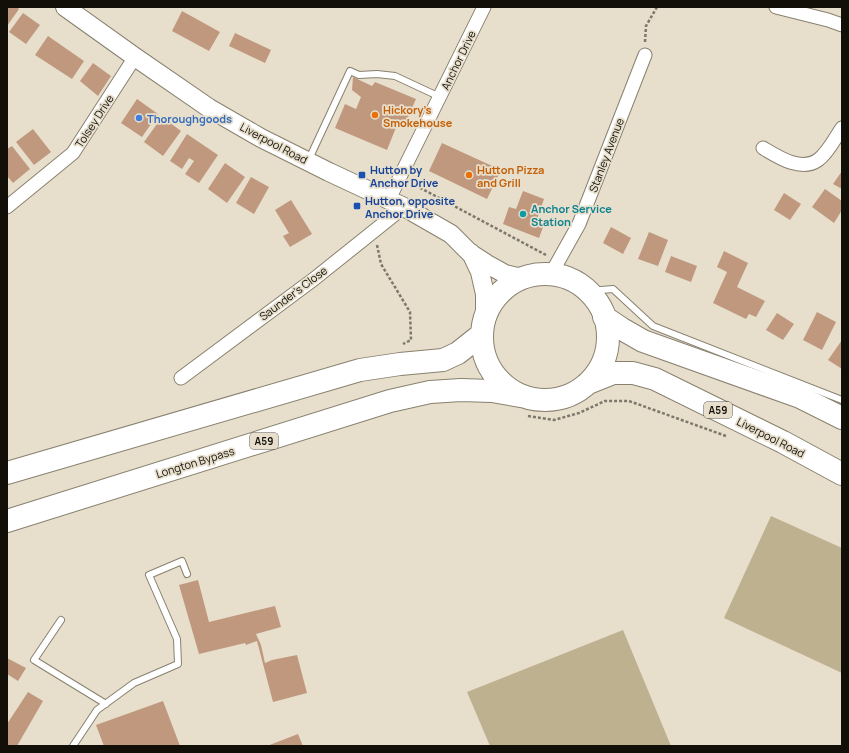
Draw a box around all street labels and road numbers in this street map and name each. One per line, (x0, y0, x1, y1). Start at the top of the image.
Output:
street label: Anchor Drive (437, 27, 479, 92)
street label: Tolsey Drive (71, 91, 117, 150)
street label: Stanley Avenue (585, 115, 627, 194)
street label: Liverpool Road (238, 119, 310, 167)
street label: Saunder's Close (256, 262, 330, 324)
road number: A59 (704, 402, 732, 418)
street label: Liverpool Road (734, 413, 808, 461)
road number: A59 (250, 433, 278, 449)
street label: Longton Bypass (154, 443, 236, 481)

